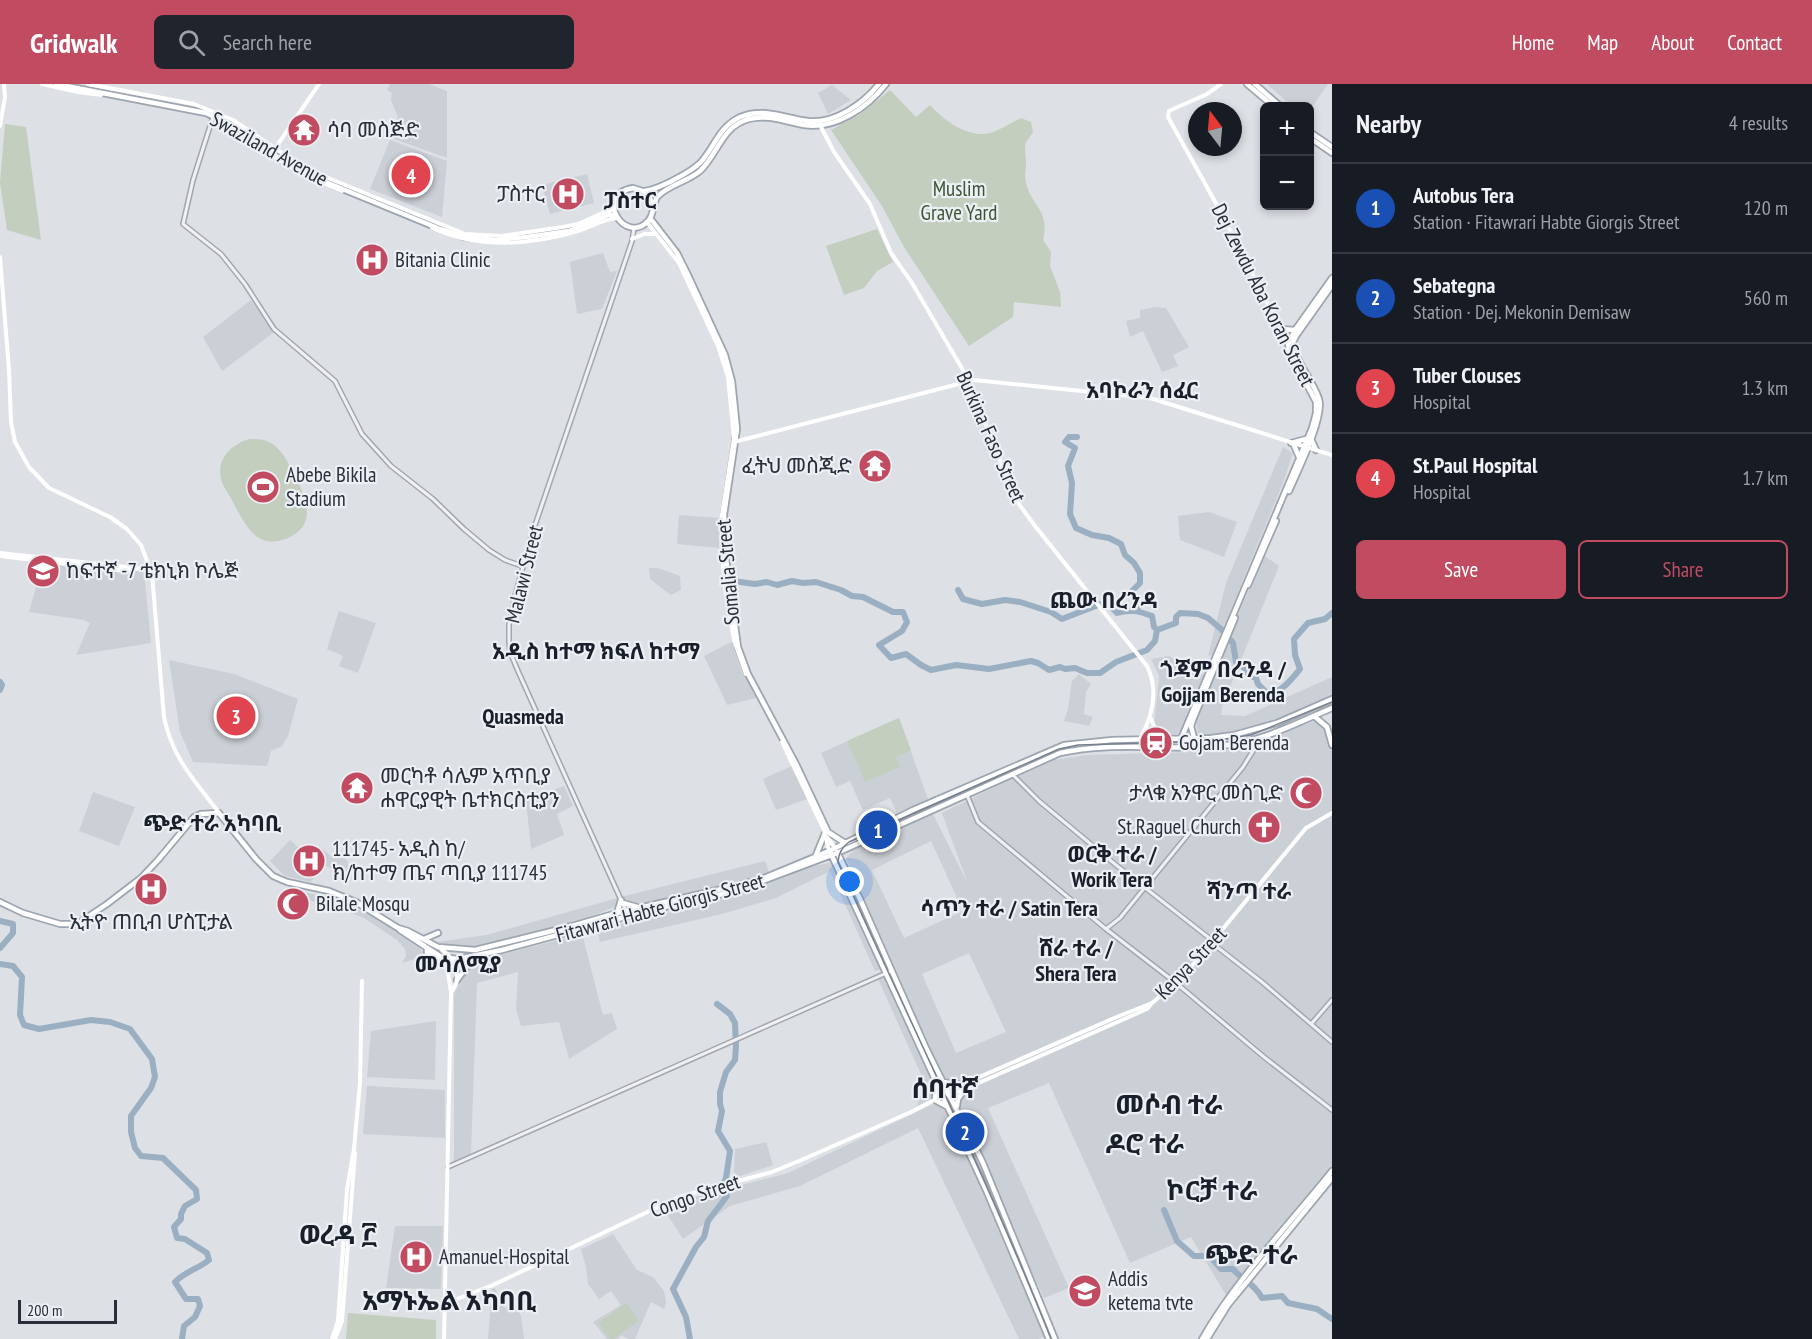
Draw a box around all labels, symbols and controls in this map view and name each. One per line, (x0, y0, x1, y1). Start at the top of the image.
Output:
search box (154, 15, 574, 69)
text: Gridwalk (30, 24, 118, 61)
icon: search (175, 26, 208, 59)
text: Search here (223, 28, 312, 56)
text: Home (1512, 29, 1554, 56)
text: Map (1587, 29, 1618, 56)
text: About (1651, 29, 1694, 56)
text: Contact (1727, 29, 1782, 56)
north arrow (1188, 102, 1242, 156)
map controls (1260, 102, 1314, 210)
button: + (1260, 102, 1314, 156)
street label: Swaziland Avenue (206, 105, 333, 192)
text: Nearby (1356, 107, 1421, 140)
text: 4 results (1729, 110, 1788, 136)
temple icon: ሳባ መስጅድ (286, 112, 322, 148)
place label: ሳባ መስጅድ (327, 116, 420, 143)
pin: 4 (392, 152, 430, 197)
button: − (1260, 156, 1314, 210)
park label: Muslim Grave Yard (921, 175, 997, 226)
hospital icon: ፓስተር (550, 176, 586, 212)
place label: ፓስተር (497, 180, 545, 207)
text: Autobus Tera (1413, 181, 1514, 209)
district label: ፓስተር (604, 186, 656, 214)
text: 1 (1371, 195, 1380, 221)
text: 120 m (1744, 195, 1788, 221)
street label: Dej Zewdu Aba Koran Street (1206, 199, 1321, 391)
text: Station · Fitawrari Habte Giorgis Street (1413, 209, 1679, 235)
hospital icon: Bitania Clinic (354, 242, 390, 278)
place label: Bitania Clinic (395, 246, 491, 273)
text: Sebategna (1413, 271, 1495, 299)
text: 2 (1371, 285, 1380, 311)
text: 560 m (1744, 285, 1788, 311)
text: Station · Dej. Mekonin Demisaw (1413, 299, 1631, 325)
text: Tuber Clouses (1413, 361, 1521, 389)
street label: Burkina Faso Street (951, 367, 1032, 507)
text: 3 (1371, 375, 1380, 401)
text: 1.3 km (1741, 375, 1788, 401)
district label: አባኮራን ሰፈር (1086, 376, 1198, 404)
text: Hospital (1413, 389, 1470, 415)
temple icon: ፈትህ መስጂድ (857, 448, 893, 484)
text: St.Paul Hospital (1413, 451, 1537, 479)
place label: ፈትህ መስጂድ (741, 452, 852, 479)
place label: Abebe Bikila Stadium (286, 461, 376, 512)
text: 4 (1371, 465, 1380, 491)
text: 1.7 km (1742, 465, 1788, 491)
sports icon: Abebe Bikila Stadium (245, 469, 281, 505)
text: Hospital (1413, 479, 1470, 505)
street label: Somalia Street (709, 518, 746, 626)
street label: Malawi Street (498, 522, 549, 626)
button: Save (1356, 540, 1566, 599)
button: Share (1578, 540, 1788, 599)
school or university icon: ከፍተኛ -7 ቴክኒክ ኮሌጅ (25, 553, 61, 589)
place label: ከፍተኛ -7 ቴክኒክ ኮሌጅ (66, 557, 239, 584)
district label: ጨው በረንዳ (1050, 586, 1158, 614)
district label: አዲስ ከተማ ክፍለ ከተማ (492, 637, 700, 665)
district label: ጎጃም በረንዳ / Gojjam Berenda (1160, 655, 1287, 708)
pin: 3 (216, 694, 256, 738)
district label: Quasmeda (482, 702, 564, 730)
station icon: Gojam Berenda (1138, 725, 1174, 761)
place label: Gojam Berenda (1179, 729, 1289, 756)
place label: መርካቶ ሳሌም አጥቢያ ሐዋርያዊት ቤተክርስቲያን (380, 762, 559, 813)
temple icon: መርካቶ ሳሌም አጥቢያ ሐዋርያዊት ቤተክርስቲያን (339, 770, 375, 806)
mosque icon: ታላቁ አንዋር መስጊድ (1288, 775, 1324, 811)
place label: ታላቁ አንዋር መስጊድ (1129, 779, 1283, 806)
pin: 1 (858, 808, 898, 852)
district label: ጭድ ተራ አካባቢ (143, 809, 282, 837)
church icon: St.Raguel Church (1246, 809, 1282, 845)
place label: St.Raguel Church (1117, 813, 1241, 840)
place label: 111745- አዲስ ከ/ ክ/ከተማ ጤና ጣቢያ 111745 (332, 835, 548, 886)
district label: ወርቅ ተራ / Worik Tera (1067, 840, 1158, 893)
hospital icon: 111745- አዲስ ከ/ ክ/ከተማ ጤና ጣቢያ 111745 (291, 843, 327, 879)
street label: Fitawrari Habte Giorgis Street (553, 867, 767, 948)
your location (835, 867, 864, 896)
hospital icon: ኢትዮ ጠቢብ ሆስፒታል (133, 871, 169, 907)
district label: ሻንጣ ተራ (1207, 877, 1291, 905)
mosque icon: Bilale Mosqu (275, 886, 311, 922)
place label: Bilale Mosqu (316, 890, 410, 917)
district label: ሳጥን ተራ / Satin Tera (920, 894, 1098, 922)
place label: ኢትዮ ጠቢብ ሆስፒታል (69, 908, 233, 935)
street label: Kenya Street (1149, 920, 1232, 1005)
district label: ሸራ ተራ / Shera Tera (1035, 934, 1117, 987)
district label: መሳለሚያ (415, 950, 501, 978)
district label: ሰባተኛ (911, 1071, 979, 1105)
district label: መሶብ ተራ (1115, 1087, 1223, 1121)
pin: 2 (946, 1110, 984, 1154)
district label: ዶሮ ተራ (1106, 1126, 1185, 1160)
street label: Congo Street (646, 1167, 744, 1223)
district label: ኮርቻ ተራ (1167, 1173, 1258, 1207)
district label: ወረዳ ፫ (299, 1217, 377, 1251)
district label: ጭድ ተራ (1204, 1237, 1299, 1271)
hospital icon: Amanuel-Hospital (398, 1239, 434, 1275)
place label: Amanuel-Hospital (439, 1243, 569, 1270)
place label: Addis ketema tvte (1108, 1265, 1194, 1316)
school or university icon: Addis ketema tvte (1067, 1273, 1103, 1309)
district label: አማኑኤል አካባቢ (362, 1283, 536, 1317)
scale bar (18, 1297, 117, 1324)
text: 200 m (27, 1300, 62, 1320)

